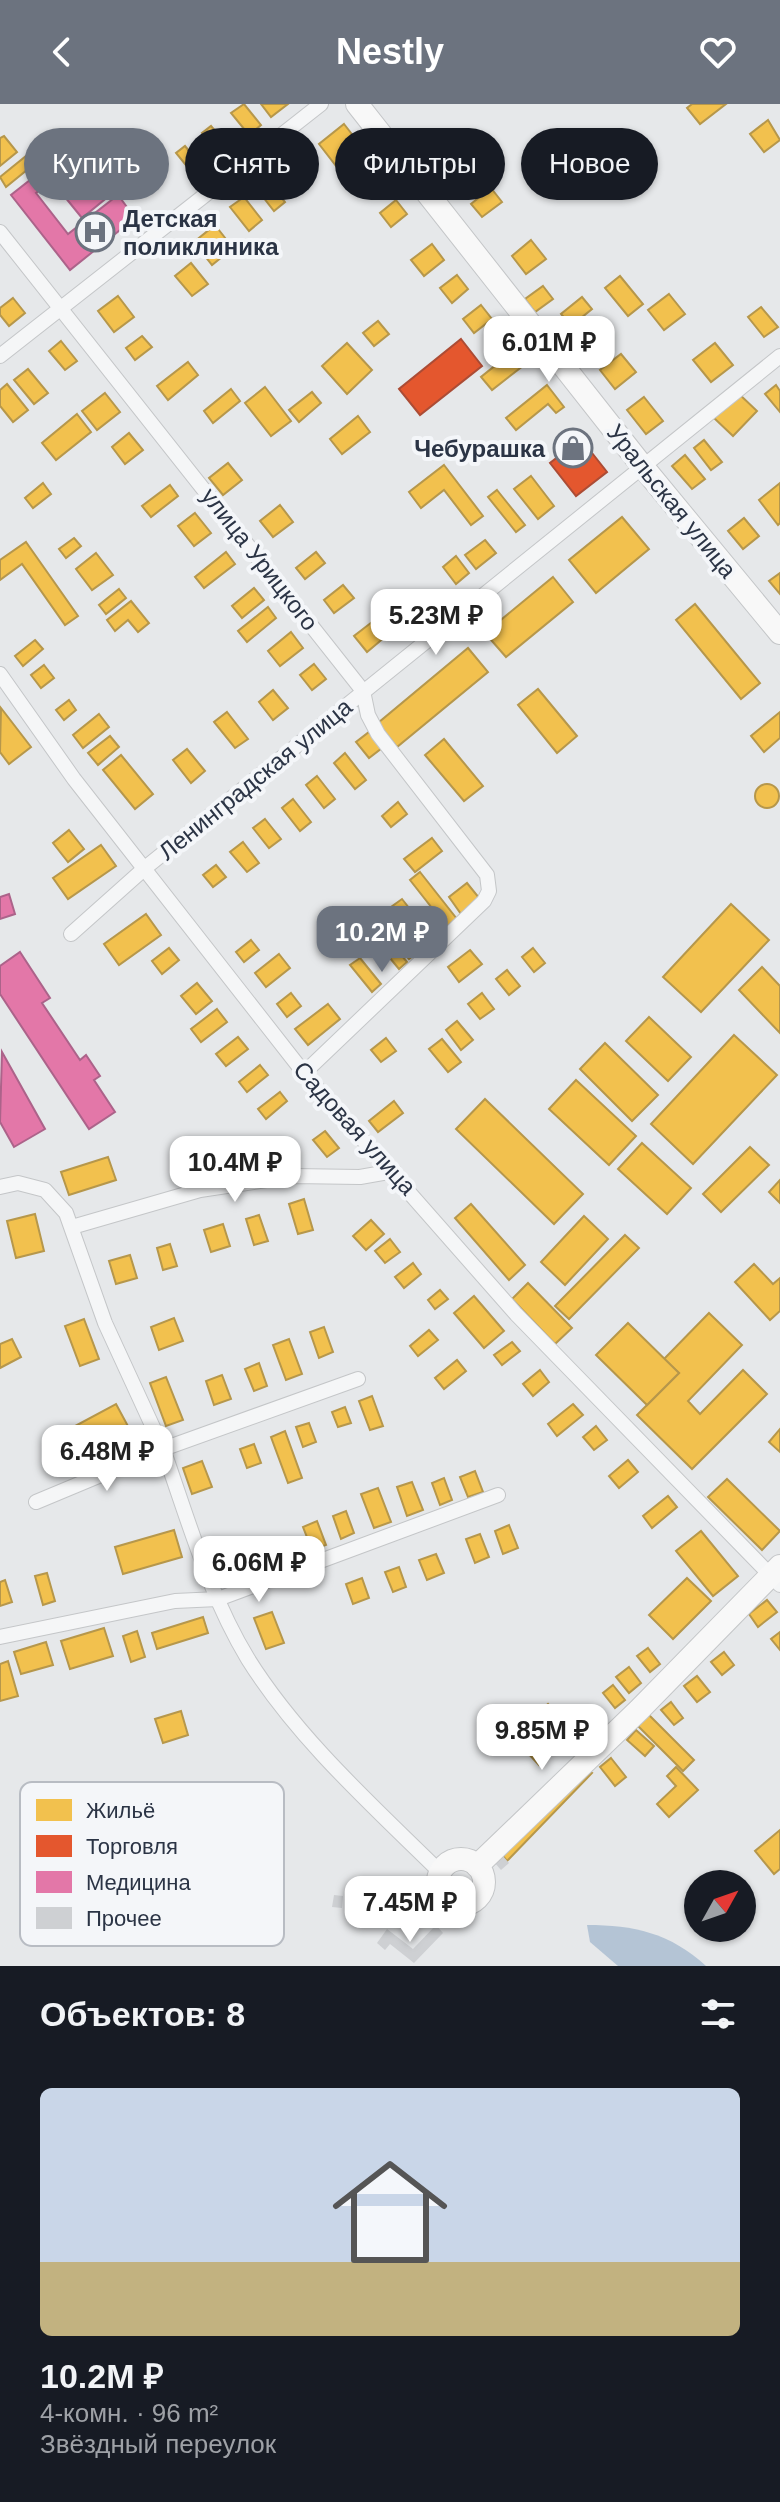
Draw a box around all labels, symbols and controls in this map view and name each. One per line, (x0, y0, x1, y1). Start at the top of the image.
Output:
icon: back (40, 30, 84, 74)
icon: heart (696, 30, 740, 74)
text: Nestly (336, 31, 444, 72)
chip: Купить (24, 128, 169, 200)
chip: Снять (185, 128, 319, 200)
chip: Фильтры (335, 128, 505, 200)
chip: Новое (521, 128, 658, 200)
place label: Детская поликлиника (123, 205, 279, 260)
hospital icon: Детская поликлиника (74, 211, 116, 253)
pin: 6.01M ₽ (475, 316, 623, 384)
text: 6.01M ₽ (502, 327, 596, 357)
street label: Уральская улица (602, 419, 742, 584)
shop icon: Чебурашка (552, 427, 594, 469)
place label: Чебурашка (414, 435, 546, 462)
street label: улица Урицкого (196, 483, 324, 635)
pin: 5.23M ₽ (362, 589, 510, 657)
text: 5.23M ₽ (389, 600, 483, 630)
street label: Ленинградская улица (153, 692, 357, 865)
pin: 10.2M ₽ (308, 906, 456, 974)
text: 10.2M ₽ (335, 917, 429, 947)
street label: Садовая улица (288, 1056, 422, 1201)
pin: 10.4M ₽ (161, 1136, 309, 1204)
text: 10.4M ₽ (188, 1147, 282, 1177)
pin: 6.48M ₽ (33, 1425, 181, 1493)
text: 6.48M ₽ (60, 1436, 154, 1466)
pin: 6.06M ₽ (185, 1536, 333, 1604)
text: 6.06M ₽ (212, 1547, 306, 1577)
pin: 9.85M ₽ (468, 1704, 616, 1772)
text: 9.85M ₽ (495, 1715, 589, 1745)
legend (20, 1782, 284, 1946)
text: Жильё (86, 1798, 155, 1823)
text: Торговля (86, 1834, 178, 1859)
text: Медицина (86, 1870, 191, 1895)
north arrow (684, 1870, 756, 1942)
map controls (684, 1870, 756, 1942)
pin: 7.45M ₽ (336, 1876, 484, 1944)
text: 7.45M ₽ (363, 1887, 457, 1917)
text: Прочее (86, 1906, 162, 1931)
icon: filters (696, 1992, 740, 2036)
text: Объектов: 8 (40, 1995, 245, 2033)
icon: home (318, 2140, 462, 2284)
text: 10.2M ₽ (40, 2357, 164, 2395)
text: 4-комн. · 96 m² (40, 2398, 218, 2428)
text: Звёздный переулок (40, 2429, 276, 2459)

